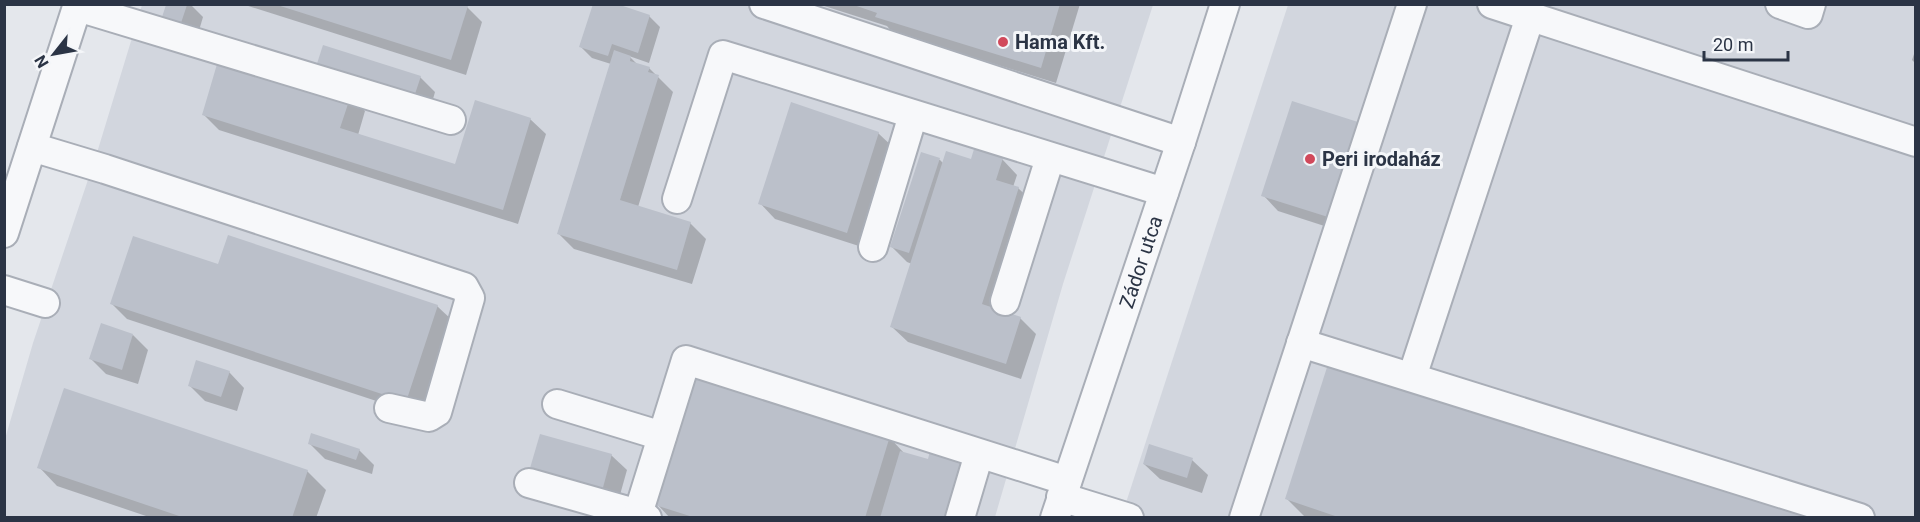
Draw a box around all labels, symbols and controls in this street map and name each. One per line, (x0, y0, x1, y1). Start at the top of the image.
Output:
north arrow (24, 24, 84, 84)
scale bar (1704, 24, 1788, 62)
place label: Hama Kft. (1015, 30, 1105, 54)
text: 20 m (1713, 34, 1753, 55)
marker: Hama Kft. (996, 35, 1010, 49)
text: N (31, 52, 53, 71)
place label: Peri irodaház (1322, 147, 1441, 171)
marker: Peri irodaház (1303, 152, 1317, 166)
street label: Zádor utca (1114, 213, 1167, 311)

